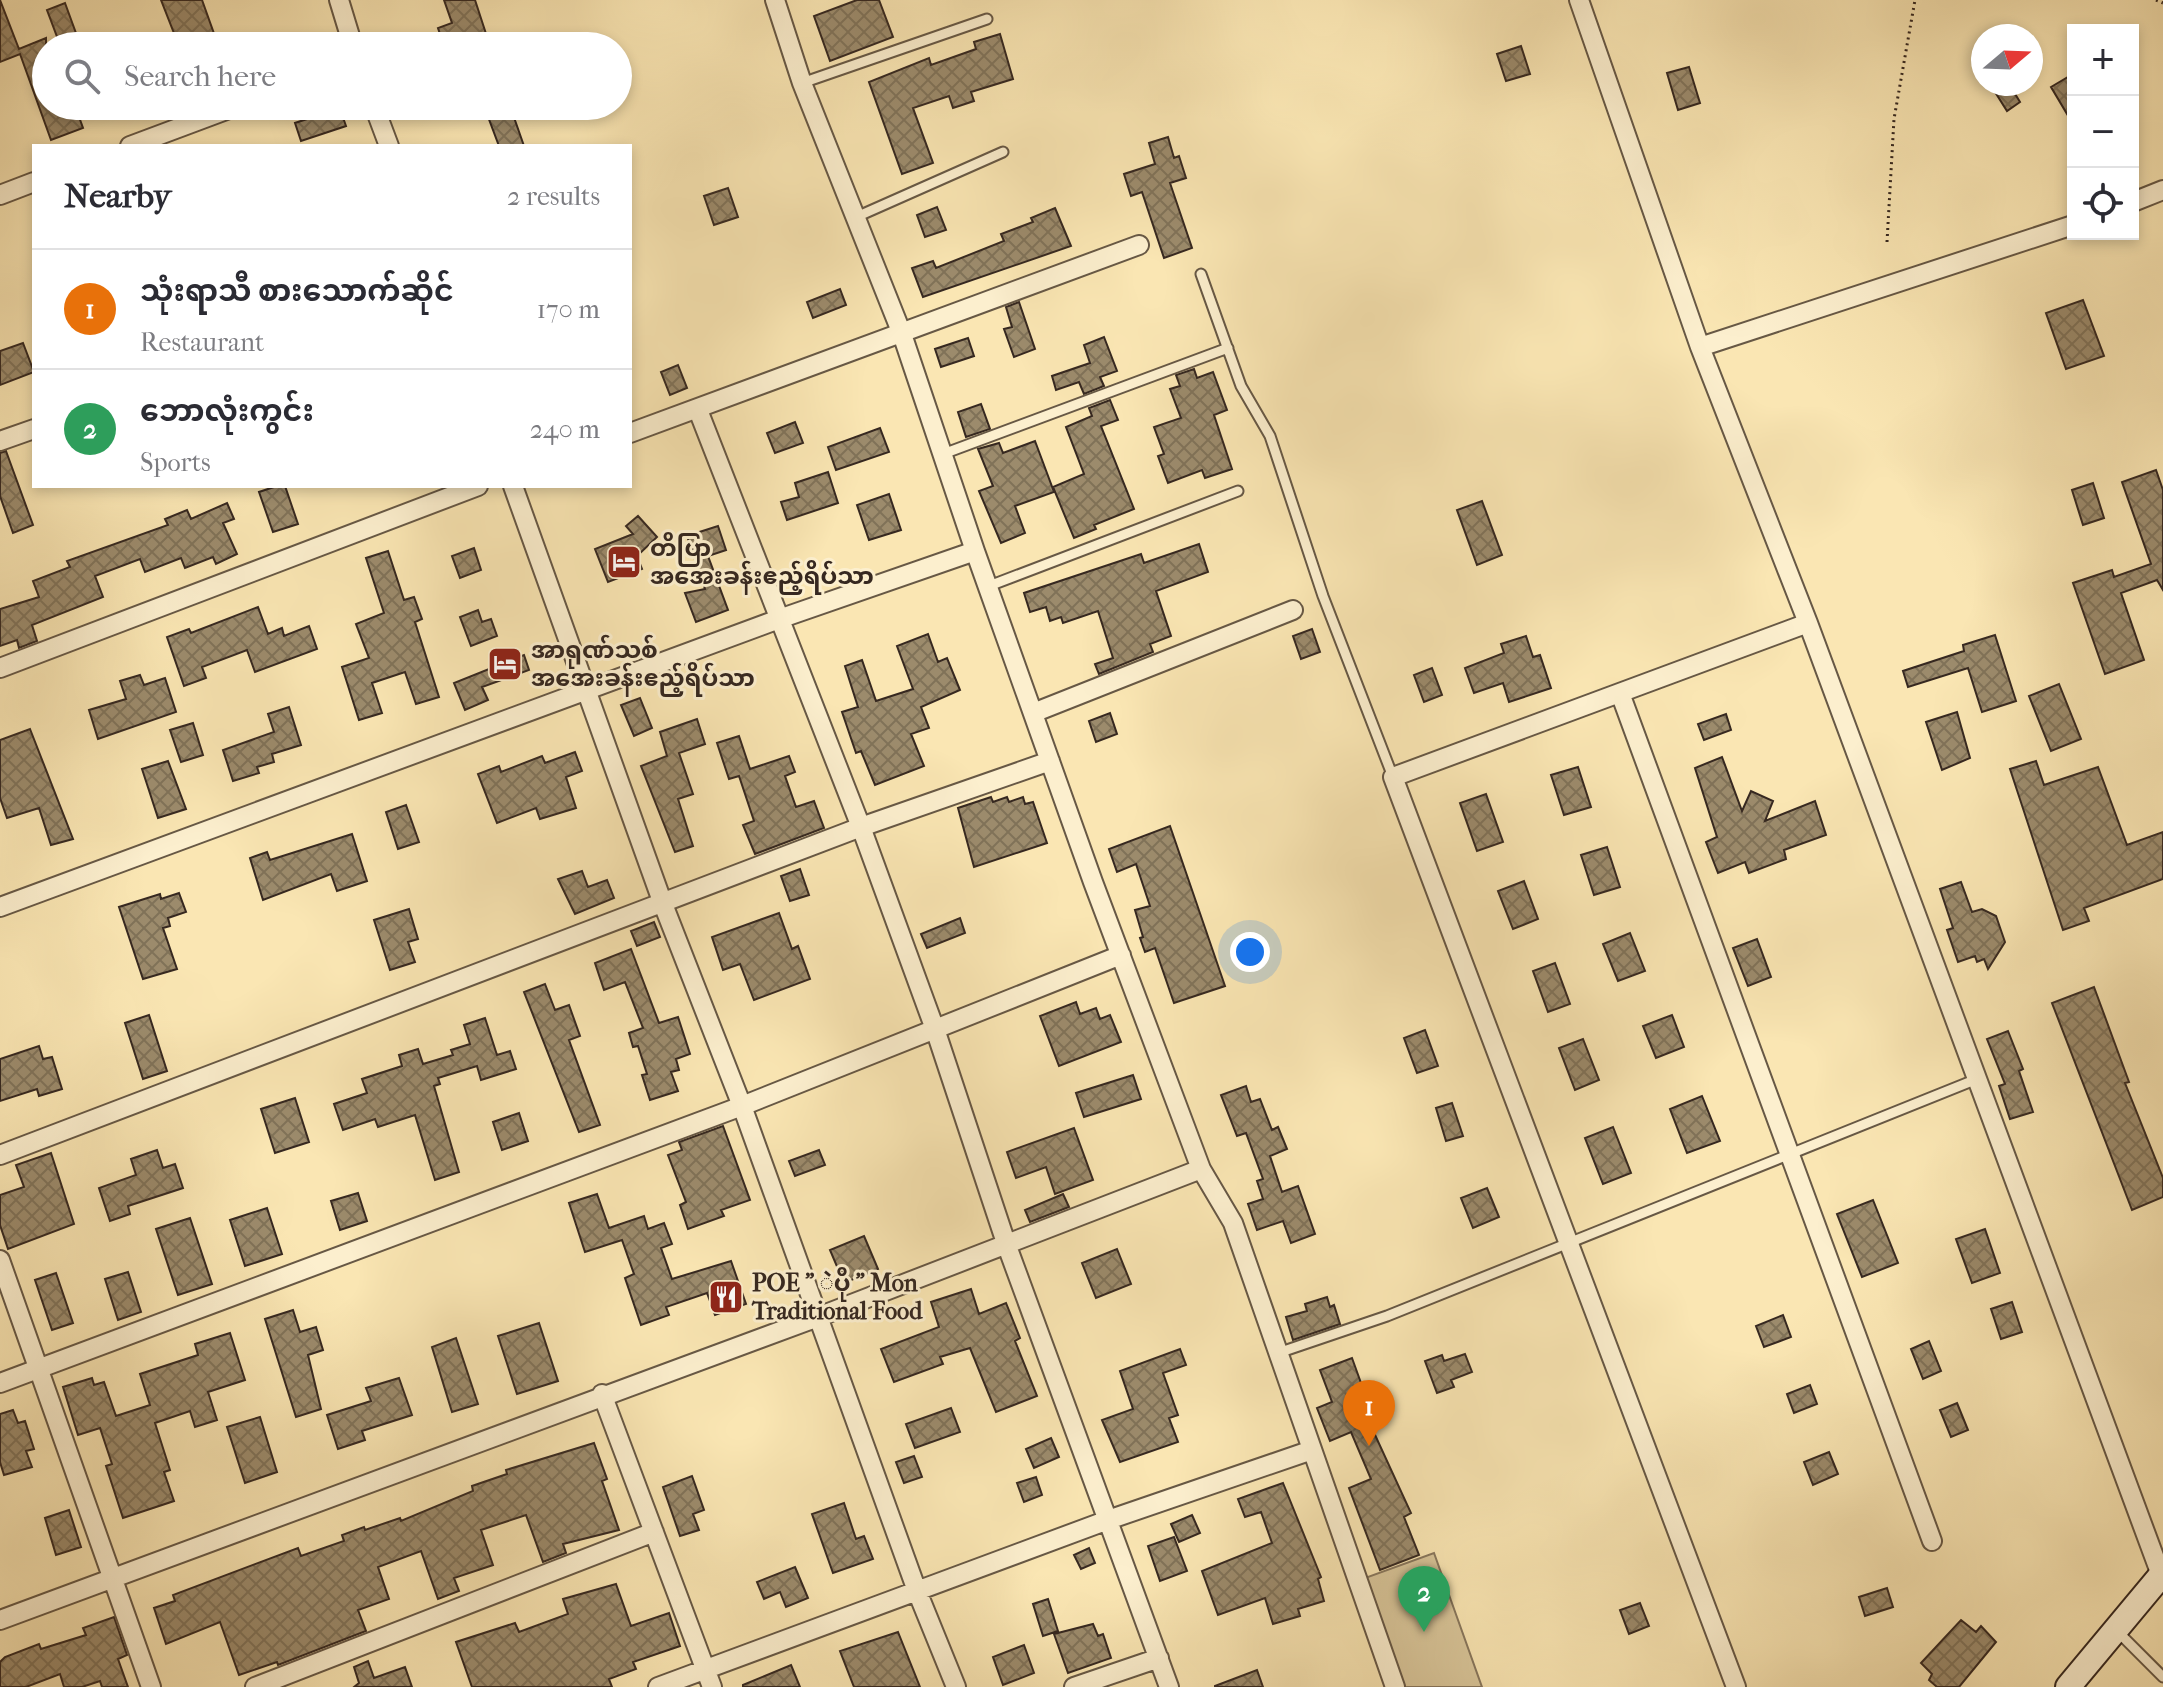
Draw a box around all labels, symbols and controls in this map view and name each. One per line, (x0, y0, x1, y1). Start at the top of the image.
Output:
north arrow (1971, 24, 2043, 96)
map controls (2067, 24, 2139, 240)
button: + (2067, 24, 2139, 96)
search box (32, 32, 632, 120)
icon: search (60, 54, 104, 98)
text: Search here (124, 59, 276, 94)
button: − (2067, 96, 2139, 168)
button: locate (2067, 168, 2139, 240)
text: Nearby (64, 176, 171, 216)
text: 2 results (507, 181, 600, 212)
text: သုံးရာသီ စားသောက်ဆိုင် (140, 274, 454, 309)
text: 1 (85, 294, 95, 325)
text: 170 m (537, 294, 600, 325)
text: Restaurant (140, 327, 264, 358)
text: ဘောလုံးကွင်း (140, 394, 314, 429)
text: 2 (83, 414, 97, 445)
text: 240 m (530, 414, 600, 445)
text: Sports (140, 447, 211, 478)
place label: တိပြာ အအေးခန်းဧည့်ရိပ်သာ (650, 532, 874, 595)
hotel icon: တိပြာ အအေးခန်းဧည့်ရိပ်သာ (605, 543, 643, 581)
place label: အာရုဏ်သစ် အအေးခန်းဧည့်ရိပ်သာ (531, 634, 755, 697)
hotel icon: အာရုဏ်သစ် အအေးခန်းဧည့်ရိပ်သာ (486, 645, 524, 683)
your location (1230, 932, 1270, 972)
place label: POE " ဲပို " Mon Traditional Food (751, 1267, 923, 1325)
restaurant icon: POE " ဲပို " Mon Traditional Food (707, 1278, 745, 1316)
pin: 1 (1343, 1380, 1395, 1446)
pin: 2 (1398, 1566, 1450, 1632)

